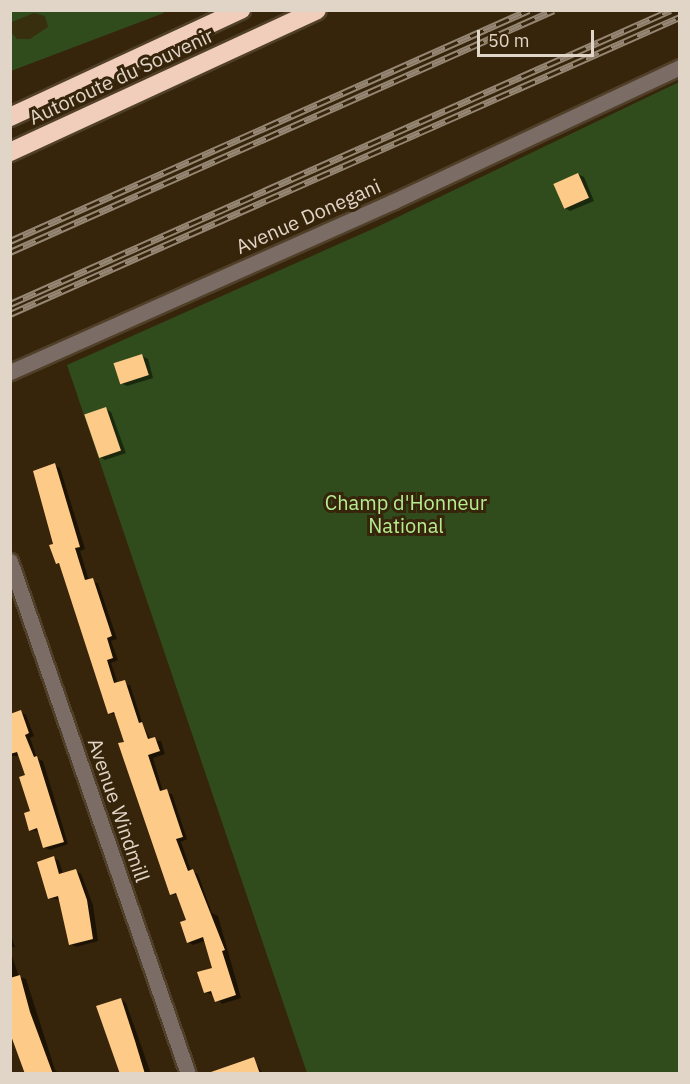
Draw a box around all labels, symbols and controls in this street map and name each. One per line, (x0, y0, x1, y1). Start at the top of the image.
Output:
scale bar (480, 18, 597, 56)
street label: Autoroute du Souvenir (25, 23, 217, 129)
text: 50 m (488, 29, 530, 52)
street label: Avenue Donegani (232, 173, 384, 259)
park label: Champ d'Honneur National (325, 491, 487, 538)
street label: Avenue Windmill (83, 735, 155, 885)

